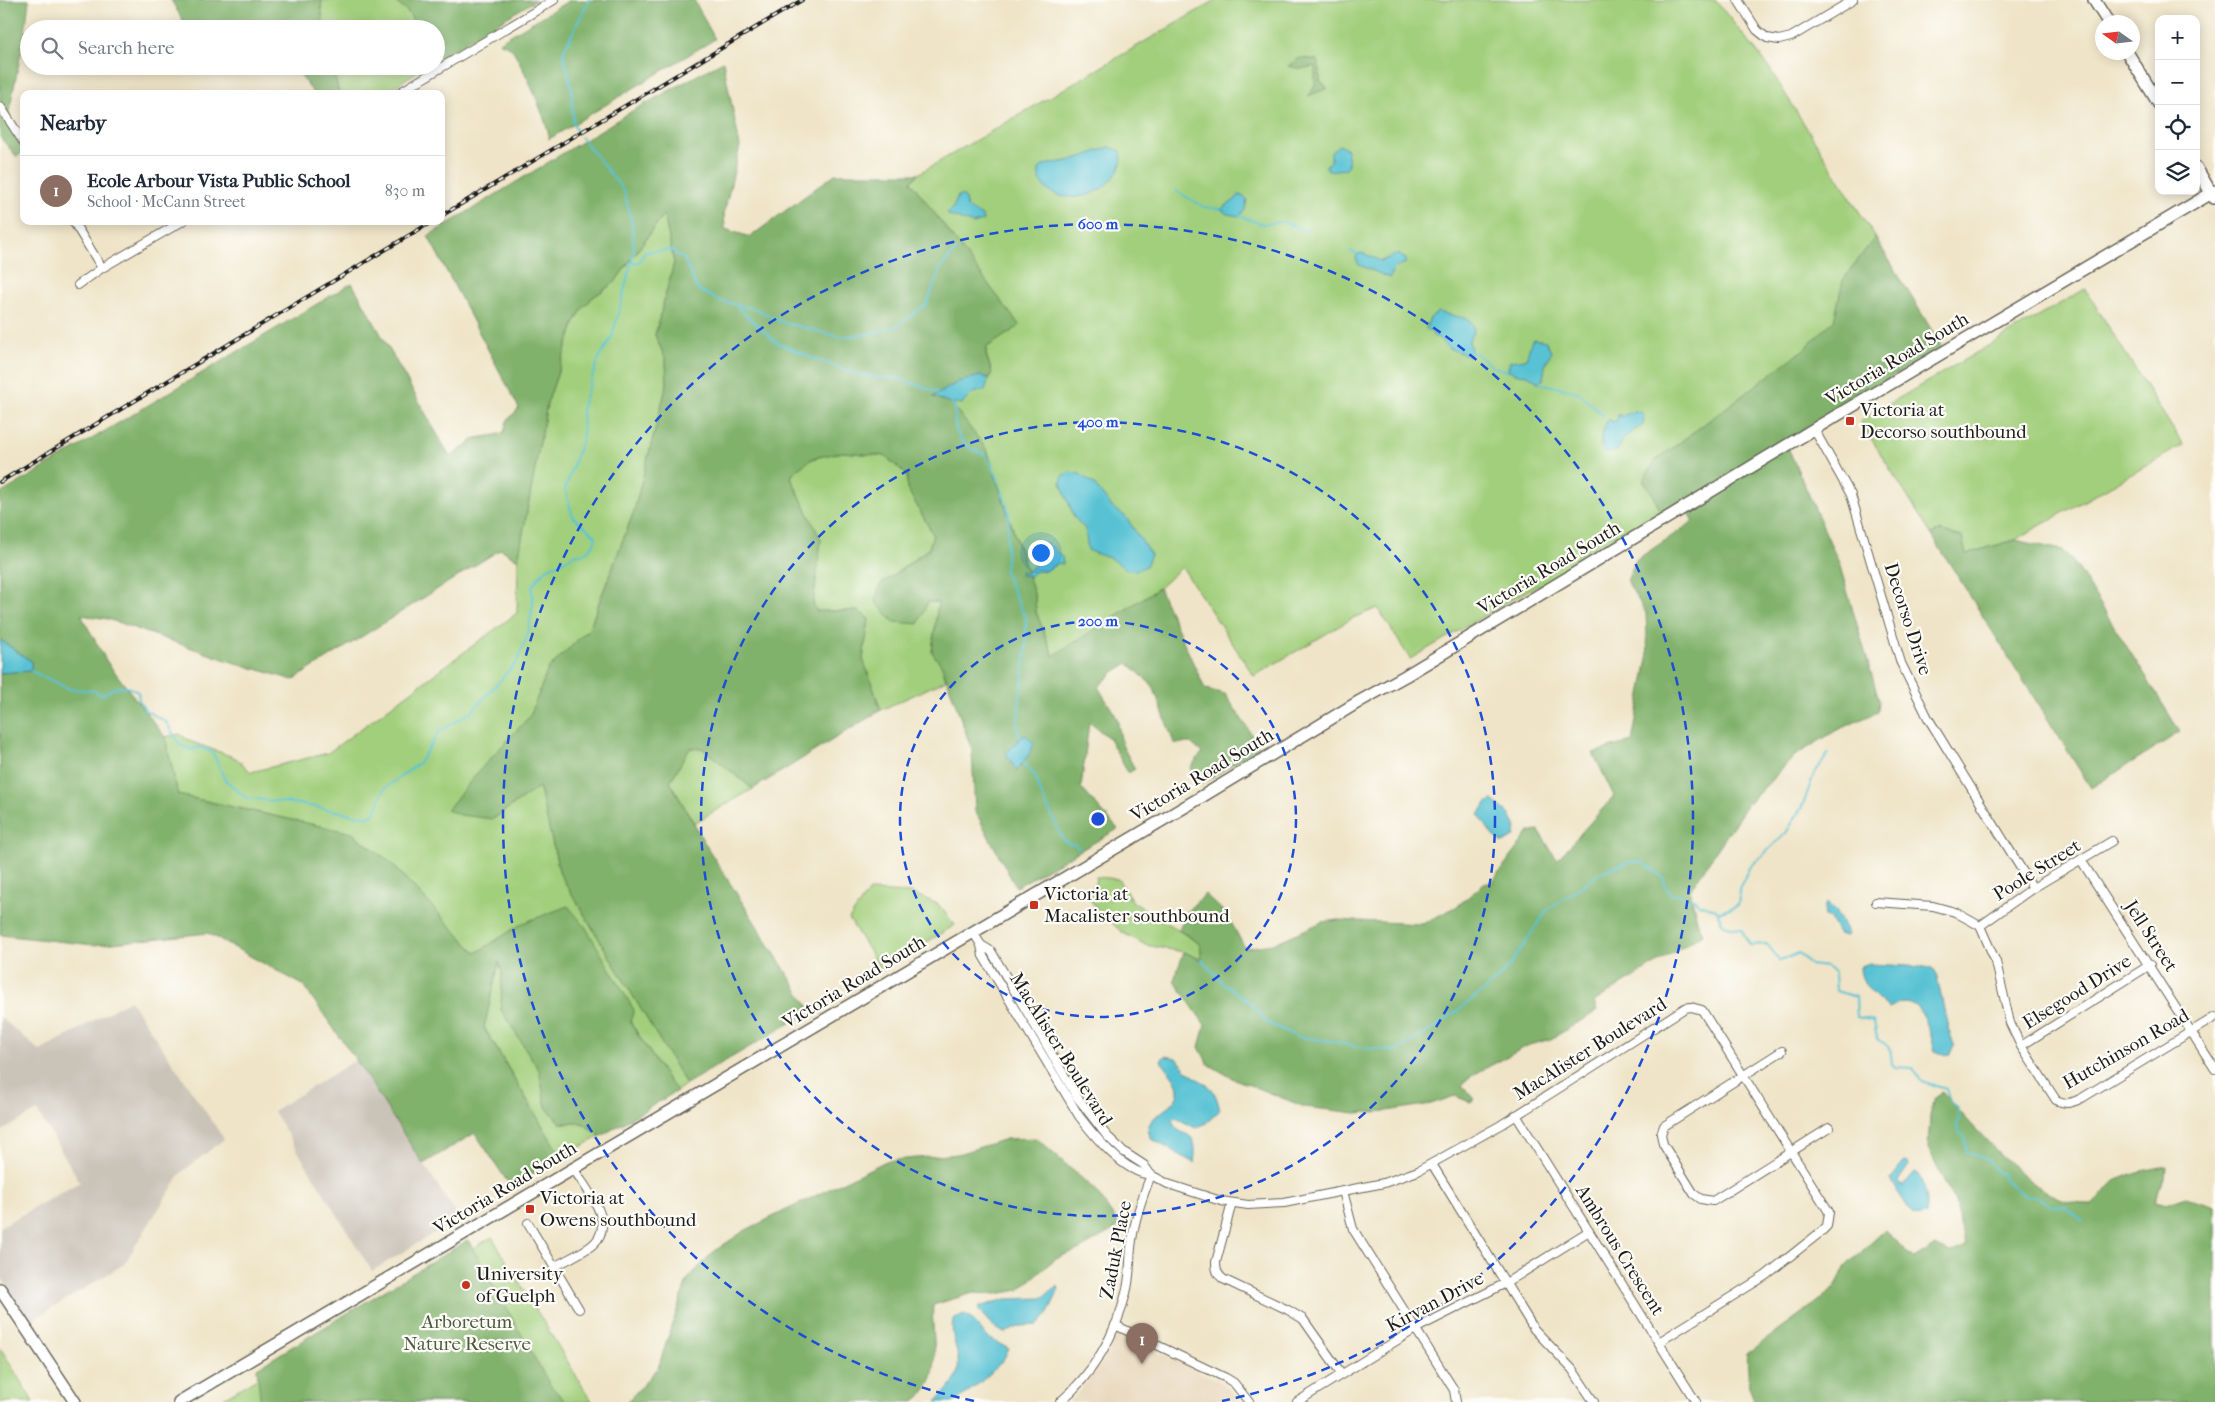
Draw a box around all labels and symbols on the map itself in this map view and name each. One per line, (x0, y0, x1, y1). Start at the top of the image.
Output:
north arrow (2095, 15, 2140, 60)
text: 600 m (1078, 215, 1119, 233)
street label: Victoria Road South (1821, 307, 1973, 411)
place label: Victoria at Decorso southbound (1859, 399, 2027, 443)
text: 400 m (1076, 413, 1119, 431)
marker: Victoria at Decorso southbound (1844, 415, 1856, 427)
street label: Victoria Road South (1473, 516, 1625, 620)
your location (1028, 540, 1054, 566)
street label: Decorso Drive (1879, 560, 1937, 678)
text: 200 m (1078, 612, 1118, 630)
street label: Victoria Road South (1126, 723, 1278, 827)
centre of rings (1089, 810, 1107, 828)
street label: Poole Street (1989, 834, 2085, 906)
place label: Victoria at Macalister southbound (1043, 883, 1230, 927)
street label: Jell Street (2119, 894, 2182, 976)
marker: Victoria at Macalister southbound (1028, 899, 1040, 911)
street label: Victoria Road South (778, 930, 930, 1034)
street label: Elsegood Drive (2019, 950, 2135, 1034)
street label: MacAlister Boulevard (1005, 968, 1117, 1130)
street label: MacAlister Boulevard (1509, 993, 1671, 1105)
street label: Hutchinson Road (2059, 1004, 2193, 1094)
street label: Victoria Road South (429, 1136, 581, 1240)
street label: Ambrous Crescent (1570, 1180, 1669, 1319)
place label: Victoria at Owens southbound (539, 1187, 697, 1231)
street label: Zaduk Place (1096, 1199, 1136, 1301)
marker: Victoria at Owens southbound (524, 1203, 536, 1215)
place label: University of Guelph (476, 1263, 564, 1307)
street label: Kirvan Drive (1383, 1267, 1487, 1337)
marker: University of Guelph (460, 1279, 472, 1291)
park label: Arboretum Nature Reserve (403, 1311, 531, 1355)
pin: 1 (1126, 1323, 1158, 1364)

